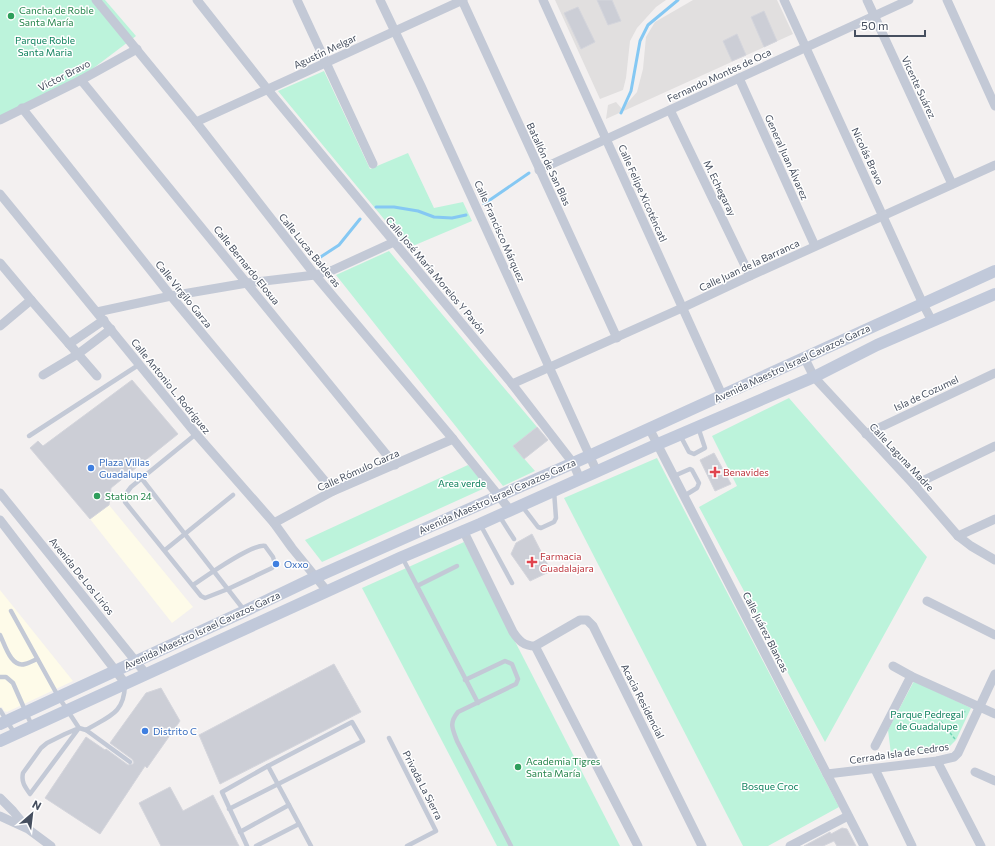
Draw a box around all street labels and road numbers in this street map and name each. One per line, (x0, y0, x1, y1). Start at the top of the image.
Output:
street label: Agustín Melgar (291, 31, 359, 71)
street label: Fernando Montes de Oca (665, 46, 773, 104)
street label: Vicente Suárez (899, 54, 939, 120)
street label: Víctor Bravo (36, 57, 92, 93)
street label: General Juan Álvarez (763, 112, 811, 202)
street label: Batallón de San Blas (525, 121, 574, 208)
street label: Nicolás Bravo (850, 126, 886, 186)
street label: Calle Felipe Xicoténcatl (616, 142, 670, 244)
street label: M. Echegaray (701, 158, 739, 218)
street label: Calle Francisco Márquez (472, 178, 528, 284)
street label: Calle Lucas Balderas (277, 211, 344, 290)
street label: Calle José María Morelos Y Pavón (383, 214, 489, 336)
street label: Calle Bernardo Elosua (211, 223, 283, 307)
street label: Calle Juan de la Barranca (697, 237, 801, 293)
street label: Calle Virgilo Garza (153, 258, 215, 330)
street label: Avenida Maestro Israel Cavazos Garza (712, 321, 872, 405)
street label: Calle Antonio L. Rodríguez (129, 336, 213, 436)
street label: Isla de Cozumel (892, 373, 960, 413)
street label: Calle Laguna Madre (867, 420, 937, 494)
street label: Calle Rómulo Garza (315, 447, 401, 493)
street label: Avenida Maestro Israel Cavazos Garza (417, 456, 577, 536)
street label: Avenida De Los Lirios (47, 535, 117, 617)
street label: Avenida Maestro Israel Cavazos Garza (122, 588, 282, 672)
street label: Calle Juárez Blancas (741, 590, 792, 675)
street label: Acacia Residencial (619, 662, 667, 740)
street label: Cerrada Isla de Cedros (848, 740, 950, 766)
street label: Privada La Sierra (400, 749, 446, 821)

